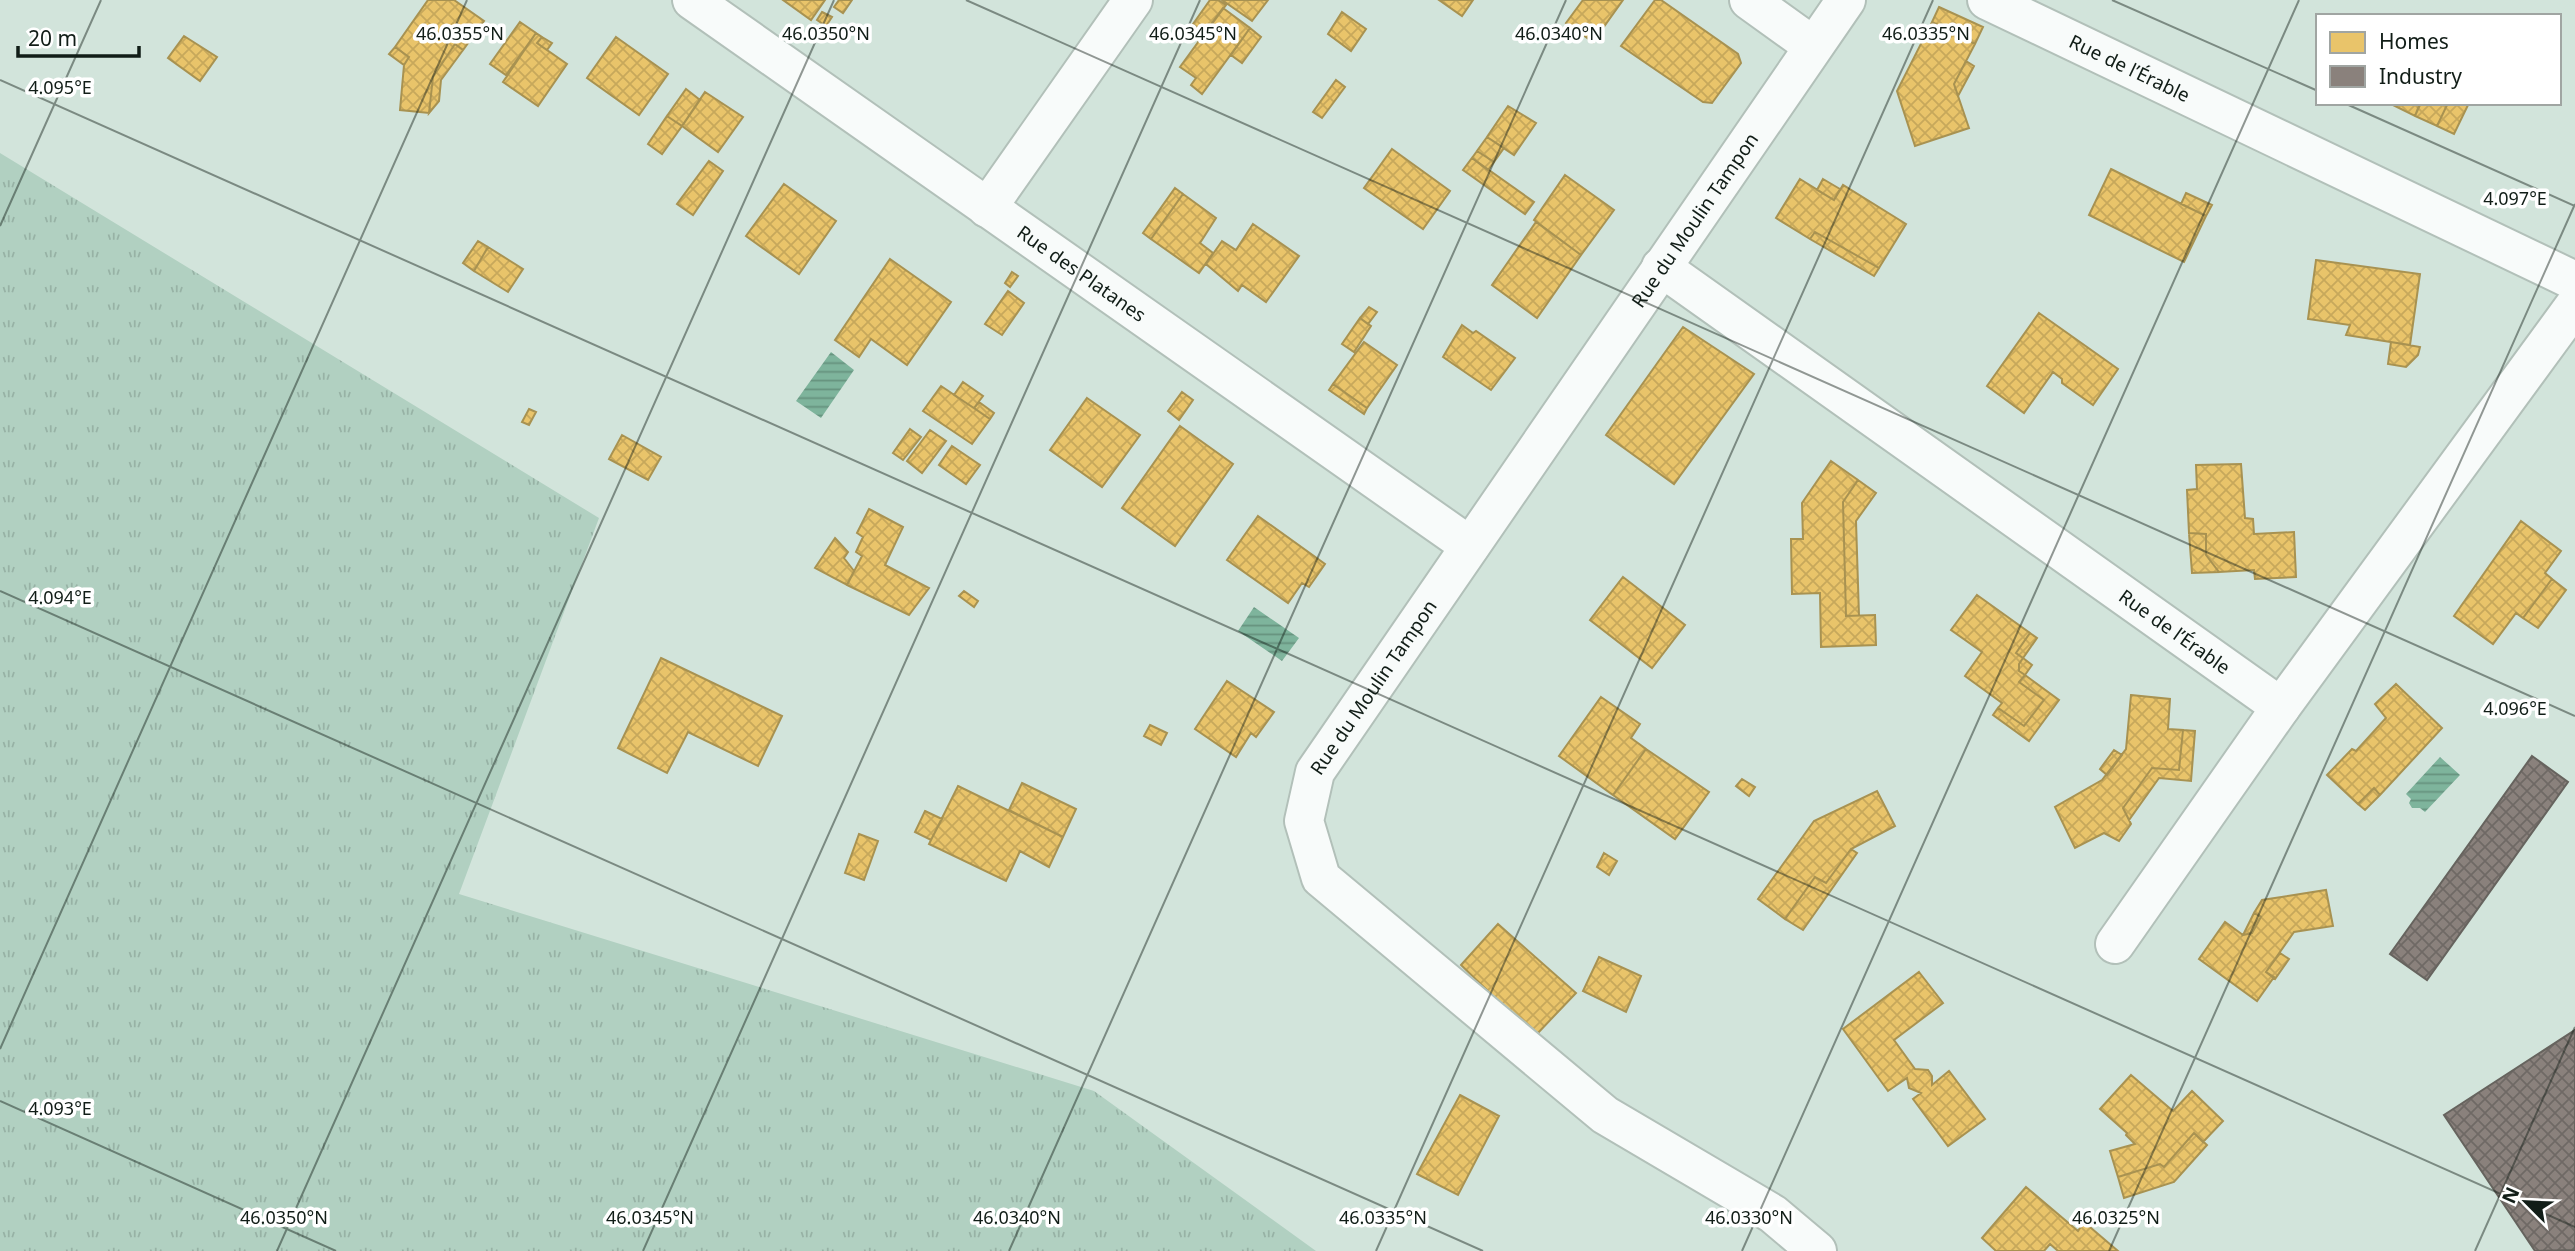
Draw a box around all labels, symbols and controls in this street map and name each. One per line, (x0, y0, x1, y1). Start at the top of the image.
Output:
scale bar (18, 14, 138, 58)
legend (2316, 14, 2561, 105)
text: 46.0355°N (416, 21, 504, 45)
text: 46.0350°N (782, 21, 870, 45)
text: 46.0345°N (1149, 21, 1237, 45)
text: 46.0340°N (1515, 21, 1603, 45)
text: 46.0335°N (1882, 21, 1970, 45)
text: 20 m (28, 24, 77, 52)
text: Homes (2379, 27, 2449, 55)
street label: Rue de l’Érable (2065, 28, 2194, 108)
text: Industry (2379, 62, 2462, 90)
text: 4.095°E (28, 75, 92, 99)
street label: Rue du Moulin Tampon (1625, 127, 1764, 313)
text: 4.097°E (2483, 186, 2547, 210)
street label: Rue des Platanes (1012, 219, 1151, 328)
street label: Rue de l’Érable (2114, 583, 2236, 680)
text: 4.094°E (28, 585, 92, 609)
street label: Rue du Moulin Tampon (1304, 595, 1443, 780)
text: 4.096°E (2483, 696, 2547, 720)
text: 4.093°E (28, 1096, 92, 1120)
north arrow (2491, 1167, 2561, 1237)
text: N (2495, 1183, 2525, 1207)
text: 46.0350°N (240, 1205, 328, 1229)
text: 46.0345°N (606, 1205, 694, 1229)
text: 46.0340°N (973, 1205, 1061, 1229)
text: 46.0335°N (1339, 1205, 1427, 1229)
text: 46.0330°N (1705, 1205, 1793, 1229)
text: 46.0325°N (2072, 1205, 2160, 1229)

